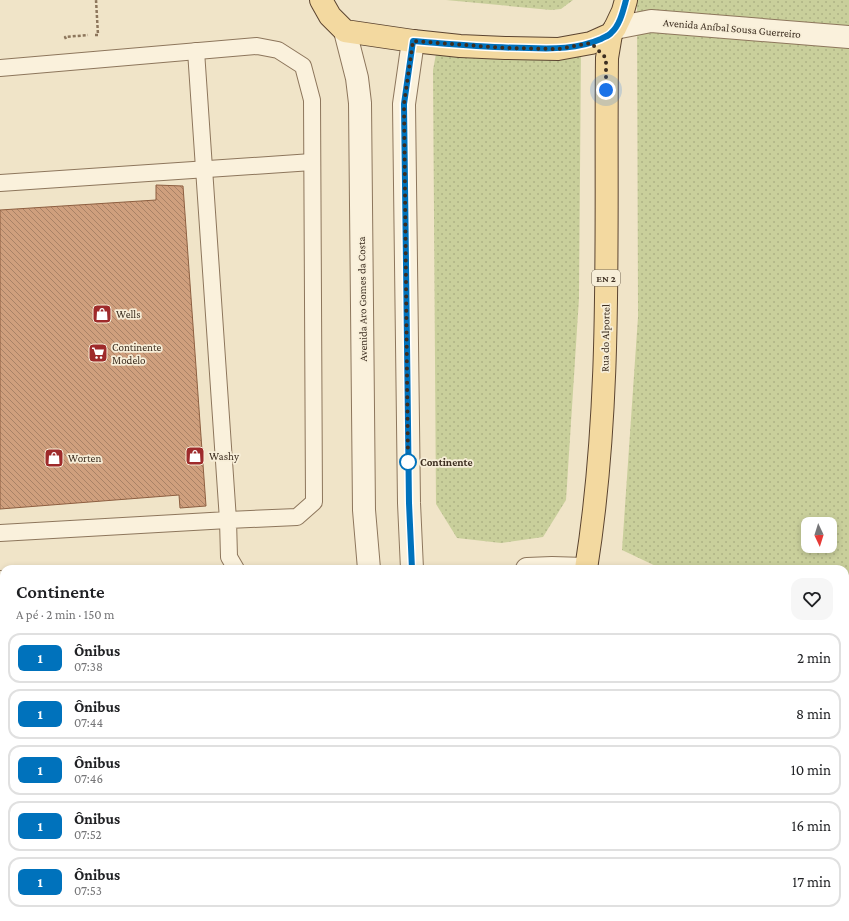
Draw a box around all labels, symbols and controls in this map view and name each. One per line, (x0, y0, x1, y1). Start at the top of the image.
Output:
street label: Avenida Aníbal Sousa Guerreiro (663, 16, 802, 40)
your location (596, 80, 616, 100)
street label: Avenida Aro Gomes da Costa (355, 236, 369, 362)
road number: EN 2 (592, 270, 620, 286)
shop icon: Wells (91, 303, 113, 325)
street label: Rua do Alportel (598, 304, 613, 372)
place label: Wells (116, 308, 141, 320)
place label: Continente Modelo (112, 341, 162, 366)
supermarket icon: Continente Modelo (87, 342, 109, 364)
shop icon: Washy (184, 445, 206, 467)
shop icon: Worten (43, 447, 65, 469)
place label: Washy (209, 450, 240, 463)
place label: Worten (68, 452, 101, 464)
marker: Continente (399, 453, 417, 471)
place label: Continente (420, 456, 473, 468)
north arrow (801, 517, 837, 553)
map controls (801, 517, 837, 553)
button: heart (791, 578, 833, 620)
text: Continente (16, 581, 105, 602)
text: A pé · 2 min · 150 m (16, 607, 115, 622)
text: Ônibus (74, 643, 120, 659)
text: 1 (37, 650, 43, 666)
text: 2 min (797, 650, 831, 666)
text: 07:38 (74, 659, 103, 674)
text: Ônibus (74, 699, 120, 715)
text: 1 (37, 706, 43, 722)
text: 8 min (796, 706, 831, 722)
text: 07:44 (74, 715, 103, 730)
text: Ônibus (74, 755, 120, 771)
text: 1 (37, 762, 43, 778)
text: 10 min (791, 762, 831, 778)
text: 07:46 (74, 771, 103, 786)
text: Ônibus (74, 811, 120, 827)
text: 1 (37, 818, 43, 834)
text: 16 min (792, 818, 831, 834)
text: 07:52 (74, 827, 102, 842)
text: Ônibus (74, 867, 120, 883)
text: 1 (37, 874, 43, 890)
text: 17 min (792, 874, 831, 890)
text: 07:53 (74, 883, 102, 898)

